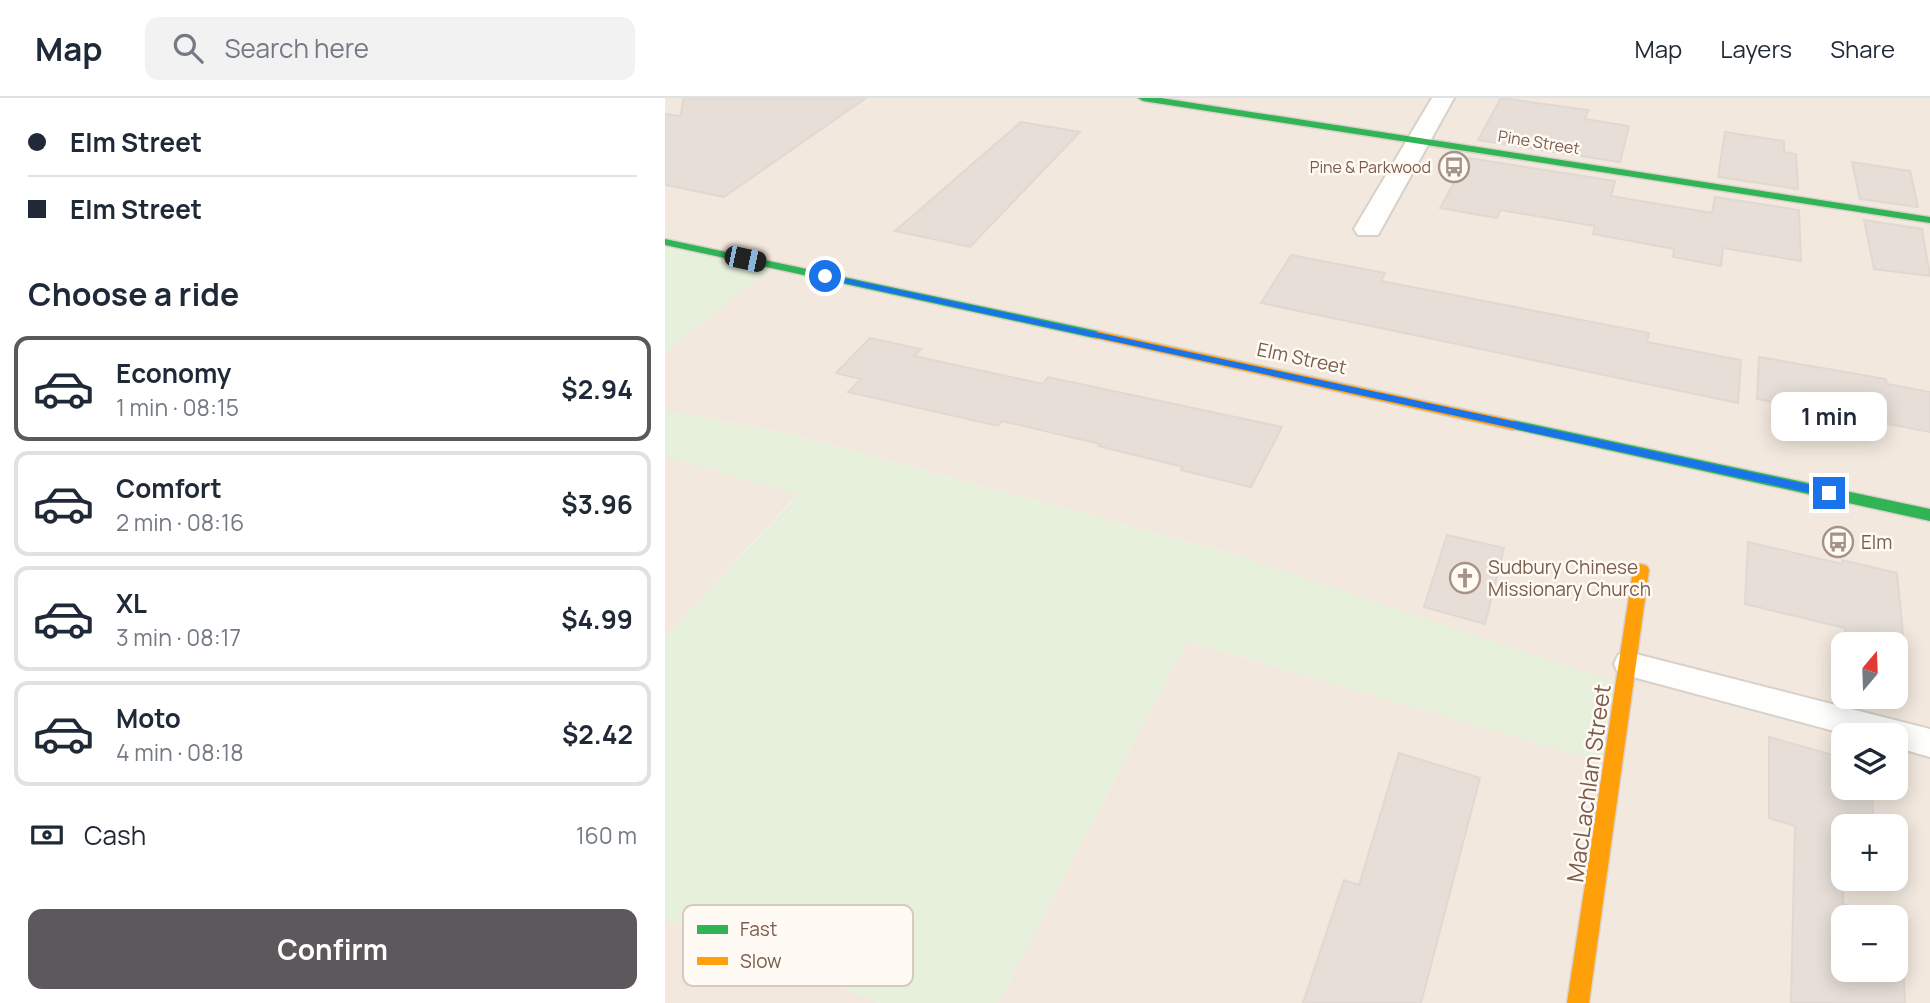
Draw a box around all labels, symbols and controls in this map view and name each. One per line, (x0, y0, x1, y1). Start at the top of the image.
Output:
search box (145, 17, 635, 80)
text: Map (35, 26, 103, 71)
icon: search (169, 29, 207, 67)
text: Search here (225, 30, 369, 66)
text: Map (1635, 32, 1682, 65)
text: Layers (1720, 32, 1792, 65)
text: Share (1830, 32, 1895, 65)
text: Elm Street (70, 124, 202, 160)
street label: Pine Street (1497, 125, 1581, 159)
bus stop icon: Pine & Parkwood (1437, 150, 1471, 184)
place label: Pine & Parkwood (1310, 156, 1431, 178)
text: Elm Street (70, 191, 202, 227)
car (723, 244, 768, 274)
route start (809, 260, 841, 292)
text: Choose a ride (28, 272, 239, 316)
street label: Elm Street (1255, 336, 1349, 380)
text: Economy (116, 355, 231, 391)
icon: car (32, 357, 95, 420)
text: $2.94 (561, 371, 633, 407)
text: 1 min · 08:15 (116, 391, 239, 423)
callout: 1 min (1771, 392, 1887, 440)
text: 1 min (1801, 400, 1857, 432)
text: Comfort (116, 470, 222, 506)
icon: car (32, 472, 95, 535)
route end (1813, 477, 1845, 509)
text: $3.96 (561, 486, 633, 522)
text: 2 min · 08:16 (116, 506, 244, 538)
bus stop icon: Elm (1821, 525, 1855, 559)
place label: Elm (1861, 529, 1892, 555)
place label: Sudbury Chinese Missionary Church (1488, 554, 1651, 602)
church icon: Sudbury Chinese Missionary Church (1448, 561, 1482, 595)
text: XL (116, 585, 147, 621)
icon: car (32, 587, 95, 650)
text: $4.99 (561, 601, 633, 637)
text: 3 min · 08:17 (116, 621, 241, 653)
north arrow (1831, 632, 1907, 709)
map controls (1831, 632, 1908, 982)
street label: MacLachlan Street (1558, 682, 1618, 884)
text: Moto (116, 700, 181, 736)
icon: car (32, 702, 95, 765)
text: $2.42 (562, 716, 633, 752)
button: layers (1831, 723, 1908, 800)
text: 4 min · 08:18 (116, 736, 244, 768)
button: + (1831, 814, 1908, 891)
icon: cash (28, 816, 66, 854)
text: Cash (84, 817, 146, 853)
text: 160 m (576, 819, 637, 851)
legend (683, 905, 913, 986)
button: − (1831, 905, 1908, 982)
button: Confirm (28, 909, 637, 989)
text: Fast (740, 916, 777, 942)
text: Slow (740, 948, 782, 974)

